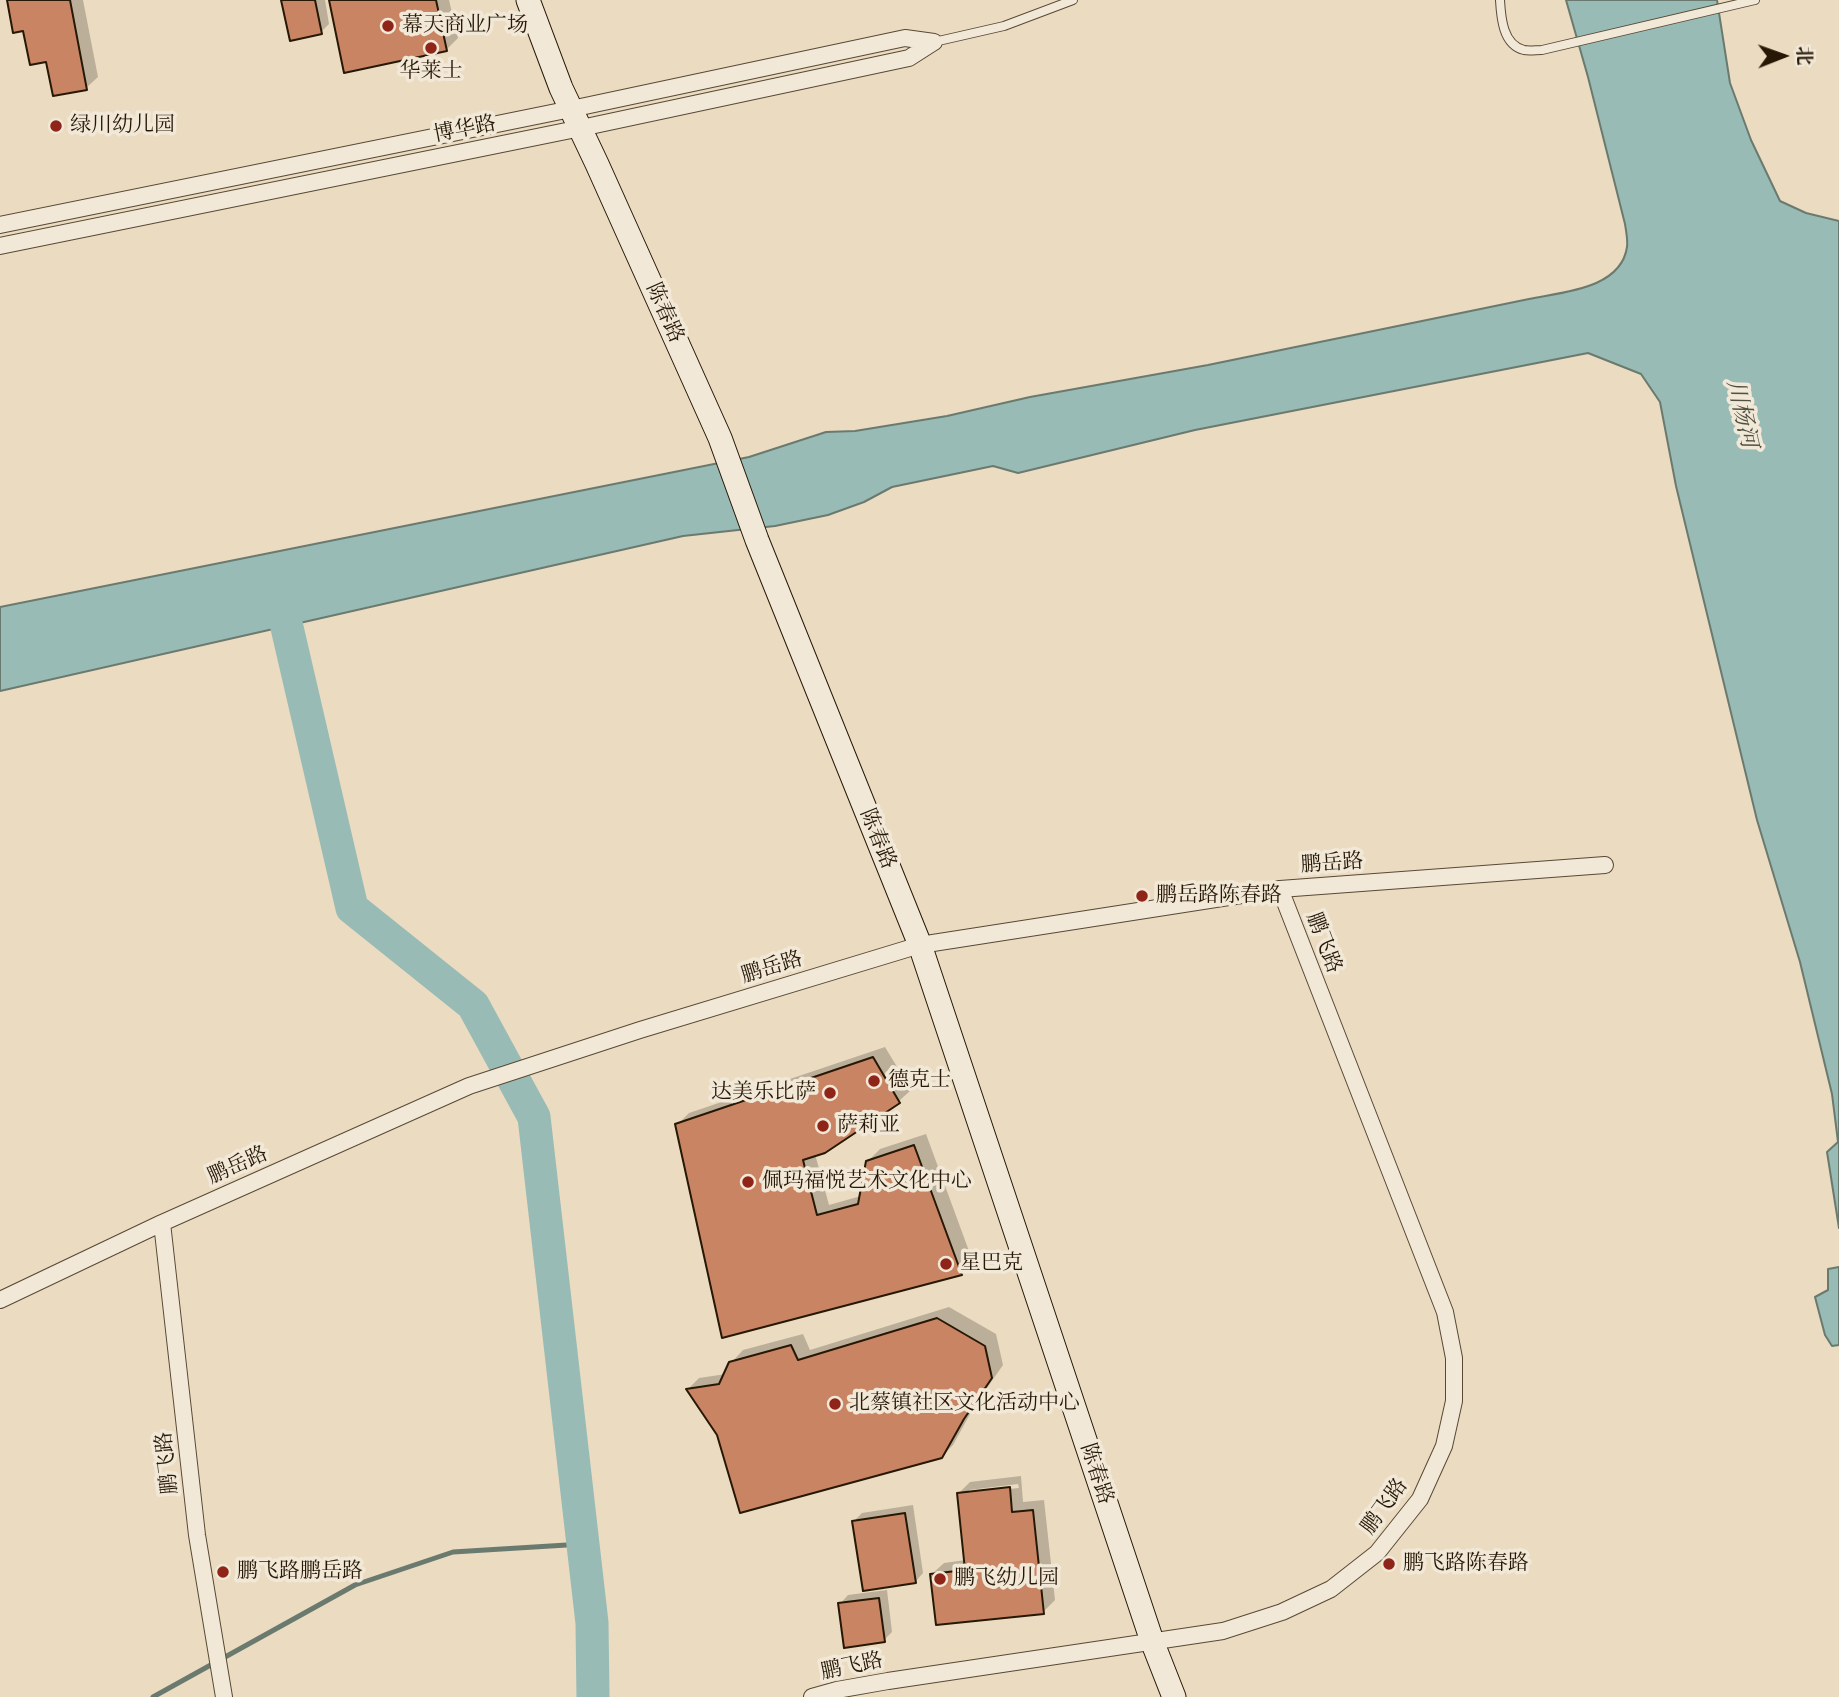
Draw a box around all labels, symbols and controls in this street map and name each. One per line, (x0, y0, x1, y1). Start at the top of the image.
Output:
place label: 幕天商业广场 (402, 13, 528, 39)
marker: 幕天商业广场 (380, 18, 396, 34)
north arrow (1748, 21, 1818, 91)
marker: 华莱士 (423, 40, 439, 56)
text: 北 (1791, 46, 1817, 65)
place label: 华莱士 (400, 59, 462, 85)
street label: 博华路 (432, 112, 498, 148)
place label: 绿川幼儿园 (70, 113, 175, 139)
marker: 绿川幼儿园 (48, 118, 64, 134)
street label: 陈春路 (640, 279, 688, 347)
water label: 川杨河 (1720, 377, 1762, 451)
street label: 陈春路 (854, 805, 900, 873)
street label: 鹏岳路 (1300, 849, 1364, 879)
place label: 鹏岳路陈春路 (1156, 883, 1282, 909)
marker: 鹏岳路陈春路 (1134, 888, 1150, 904)
street label: 鹏飞路 (1300, 909, 1346, 977)
street label: 鹏岳路 (738, 947, 806, 989)
place label: 德克士 (888, 1068, 951, 1094)
marker: 德克士 (866, 1073, 882, 1089)
place label: 达美乐比萨 (711, 1080, 816, 1106)
marker: 达美乐比萨 (822, 1085, 838, 1101)
place label: 萨莉亚 (837, 1113, 900, 1139)
marker: 萨莉亚 (815, 1118, 831, 1134)
street label: 鹏岳路 (204, 1142, 272, 1190)
place label: 佩玛福悦艺术文化中心 (762, 1169, 972, 1195)
marker: 佩玛福悦艺术文化中心 (740, 1174, 756, 1190)
place label: 星巴克 (960, 1251, 1023, 1277)
marker: 星巴克 (938, 1256, 954, 1272)
place label: 北蔡镇社区文化活动中心 (849, 1391, 1080, 1417)
marker: 北蔡镇社区文化活动中心 (827, 1396, 843, 1412)
street label: 鹏飞路 (152, 1430, 184, 1496)
street label: 陈春路 (1074, 1440, 1118, 1508)
street label: 鹏飞路 (1356, 1474, 1414, 1540)
place label: 鹏飞路陈春路 (1403, 1551, 1529, 1577)
marker: 鹏飞路陈春路 (1381, 1556, 1397, 1572)
place label: 鹏飞路鹏岳路 (237, 1559, 363, 1585)
marker: 鹏飞路鹏岳路 (215, 1564, 231, 1580)
place label: 鹏飞幼儿园 (954, 1566, 1059, 1592)
marker: 鹏飞幼儿园 (932, 1571, 948, 1587)
street label: 鹏飞路 (819, 1648, 885, 1686)

